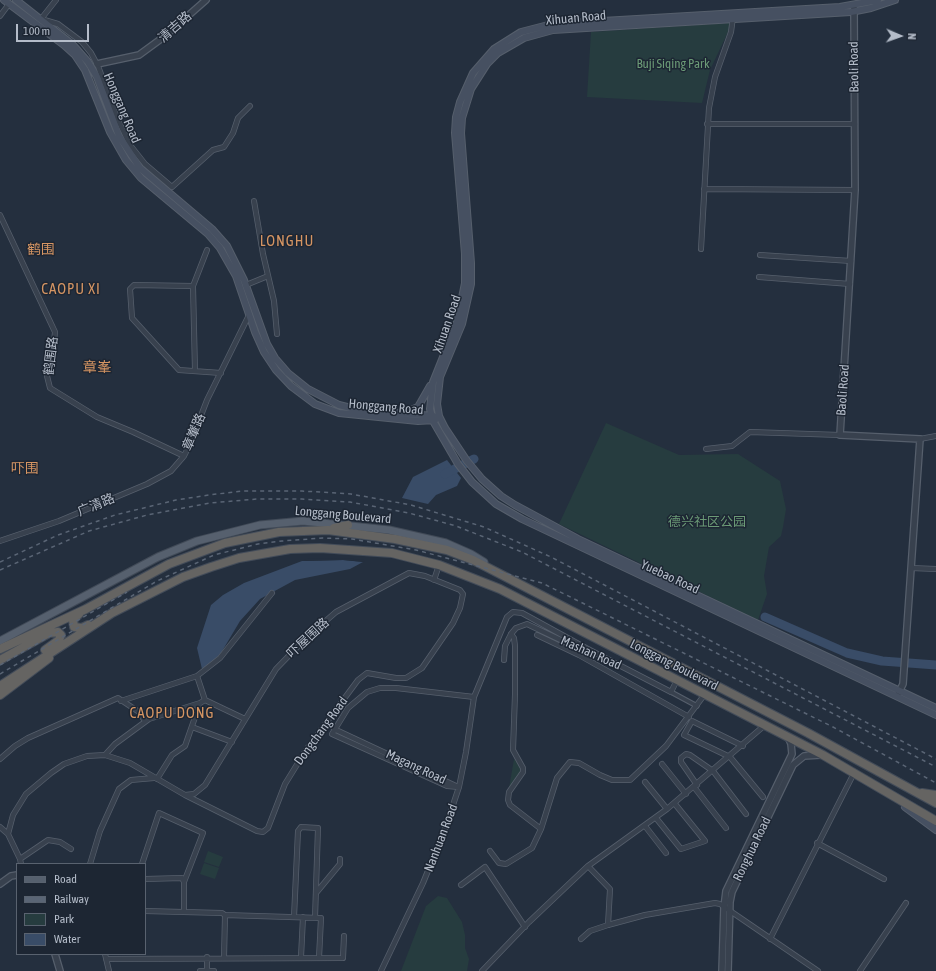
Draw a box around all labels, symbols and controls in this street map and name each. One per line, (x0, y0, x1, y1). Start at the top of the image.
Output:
street label: 清吉路 (155, 8, 195, 46)
street label: Xihuan Road (545, 8, 607, 28)
scale bar (18, 16, 91, 42)
north arrow (880, 16, 920, 56)
text: 100 m (23, 24, 50, 38)
text: N (906, 33, 918, 40)
street label: Baoli Road (846, 41, 862, 93)
park label: Buji Siqing Park (636, 56, 710, 72)
street label: Honggang Road (100, 70, 144, 146)
district label: LONGHU (260, 232, 314, 250)
district label: 鹤围 (27, 242, 55, 258)
district label: CAOPU XI (41, 280, 101, 298)
street label: Xihuan Road (430, 293, 464, 355)
street label: 鹤围路 (41, 336, 61, 376)
district label: 章峯 (83, 360, 111, 376)
street label: Baoli Road (833, 364, 853, 416)
street label: Honggang Road (348, 396, 424, 418)
street label: 章輋路 (179, 411, 209, 453)
district label: 吓围 (11, 461, 39, 477)
street label: 广清路 (75, 490, 117, 520)
street label: Longgang Boulevard (294, 503, 392, 527)
park label: 德兴社区公园 (668, 514, 746, 530)
street label: Yuebao Road (638, 557, 702, 597)
street label: 吓屋围路 (284, 615, 332, 661)
street label: Mashan Road (558, 633, 624, 673)
street label: Longgang Boulevard (627, 636, 721, 694)
street label: Dongchang Road (291, 694, 351, 768)
district label: CAOPU DONG (129, 704, 215, 722)
street label: Magang Road (383, 746, 449, 788)
street label: Nanhuan Road (421, 802, 461, 874)
street label: Ronghua Road (730, 814, 774, 884)
legend (16, 863, 146, 955)
text: Road (54, 872, 77, 886)
text: Railway (54, 892, 89, 906)
text: Park (54, 912, 74, 926)
text: Water (54, 932, 80, 946)

